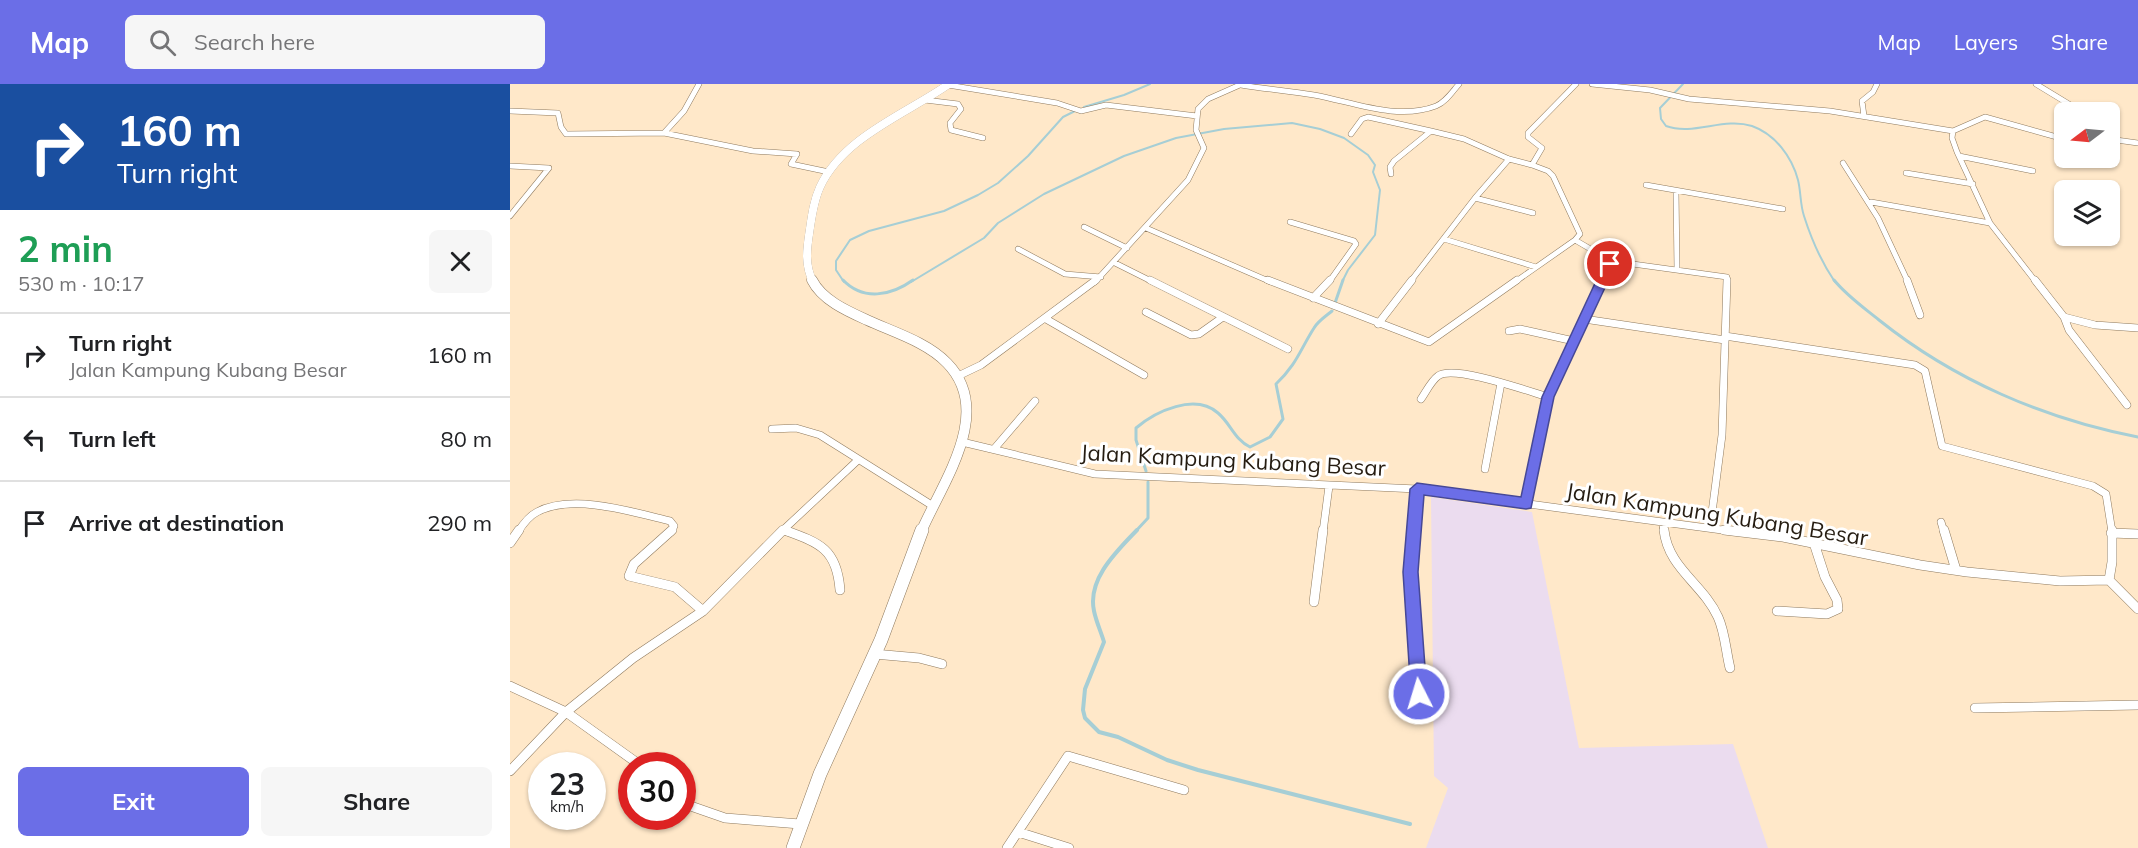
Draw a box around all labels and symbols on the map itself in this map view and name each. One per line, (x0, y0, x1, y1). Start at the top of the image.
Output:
north arrow (2054, 102, 2120, 168)
pin (1584, 238, 1635, 289)
street label: Jalan Kampung Kubang Besar (1080, 438, 1386, 482)
street label: Jalan Kampung Kubang Besar (1564, 476, 1870, 552)
position arrow (1387, 662, 1451, 726)
speed limit sign: 30 (618, 752, 696, 830)

